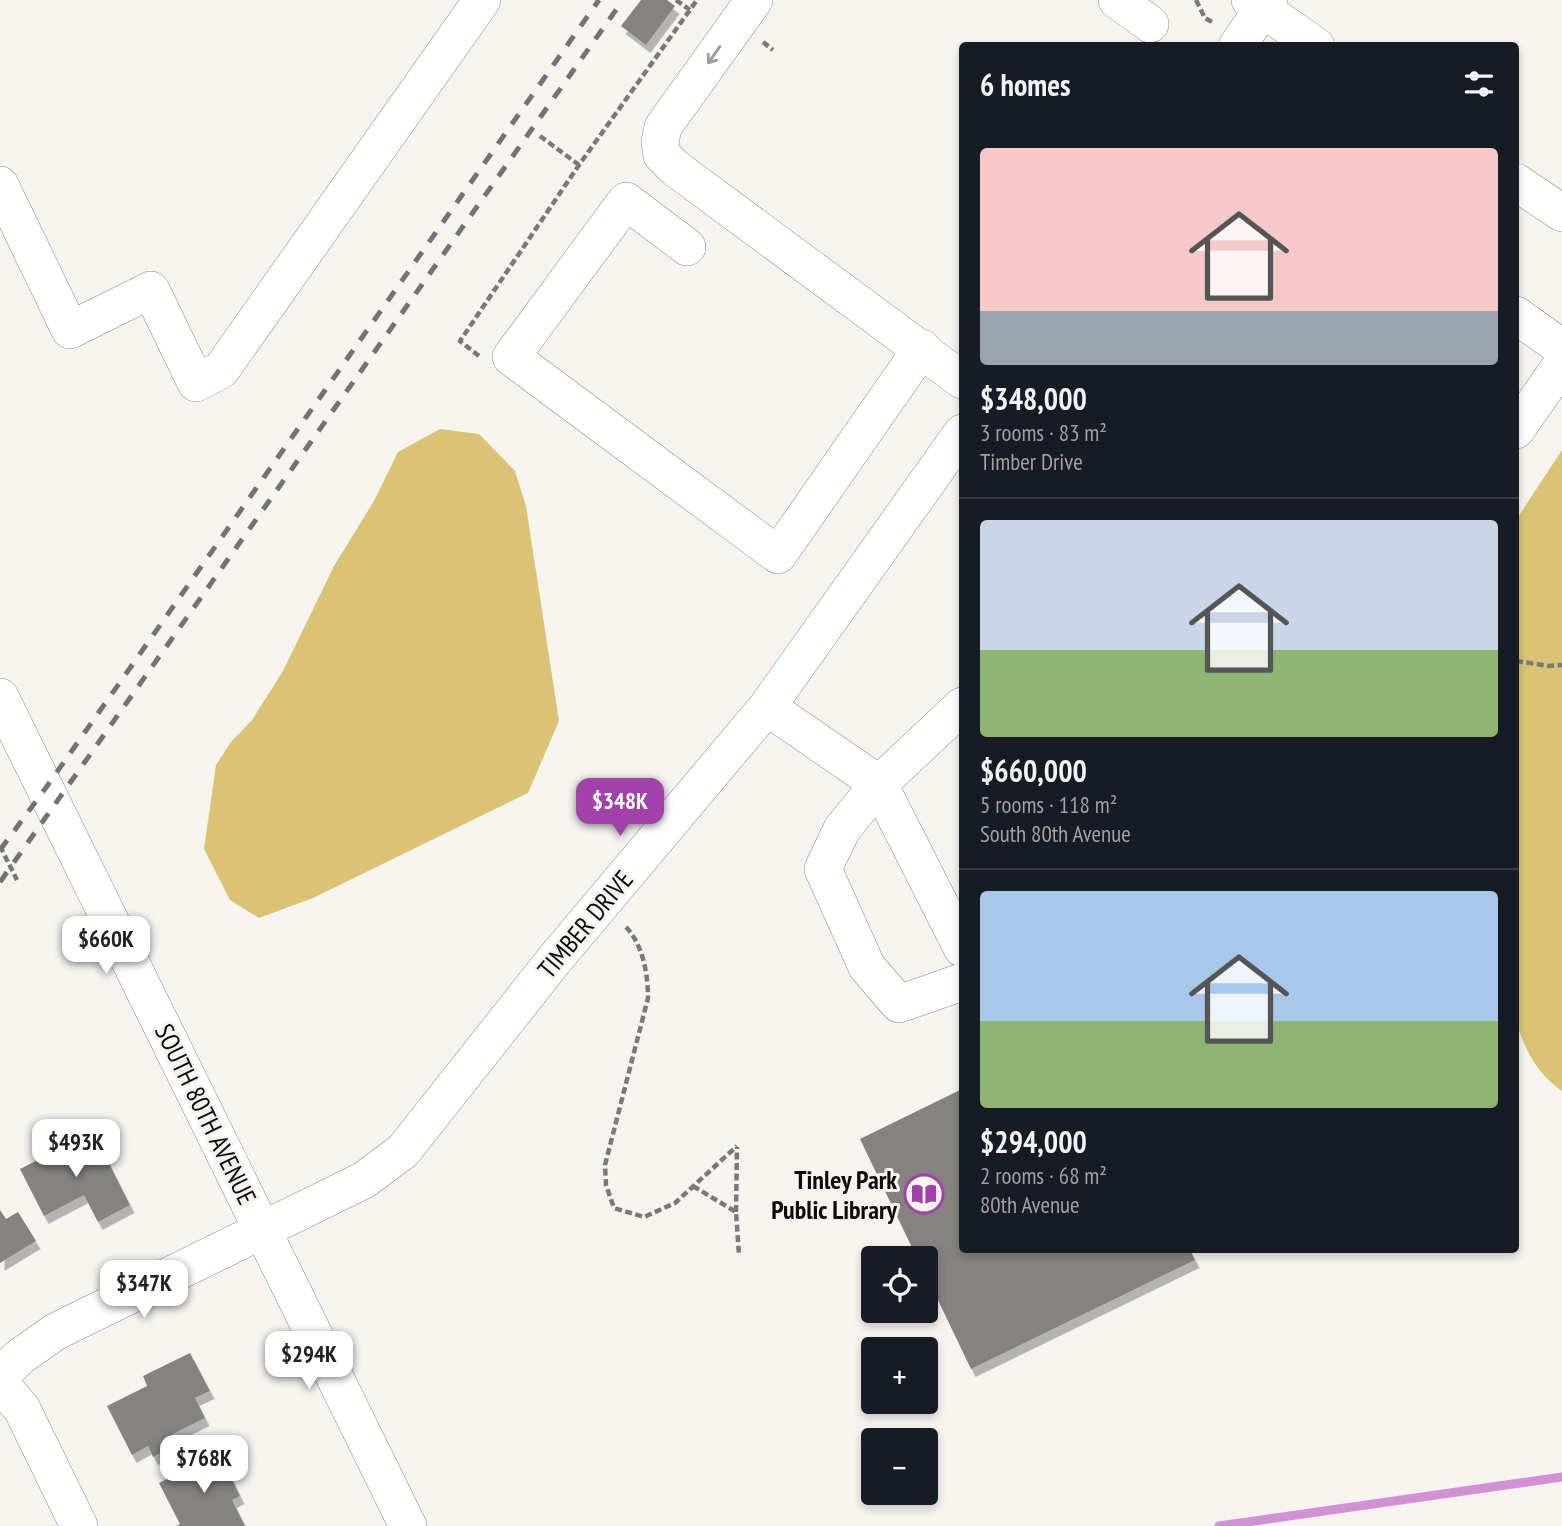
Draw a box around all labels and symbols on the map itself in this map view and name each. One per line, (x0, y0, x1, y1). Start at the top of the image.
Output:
one-way arrow (707, 45, 721, 64)
pin: $348K (571, 778, 669, 838)
street label: TIMBER DRIVE (530, 863, 640, 985)
pin: $660K (57, 916, 155, 976)
street label: SOUTH 80TH AVENUE (148, 1018, 264, 1210)
pin: $493K (27, 1120, 125, 1179)
place label: Tinley Park Public Library (771, 1163, 898, 1226)
library icon: Tinley Park Public Library (903, 1173, 945, 1215)
pin: $347K (95, 1260, 193, 1320)
pin: $294K (260, 1332, 358, 1391)
pin: $768K (155, 1436, 253, 1495)

